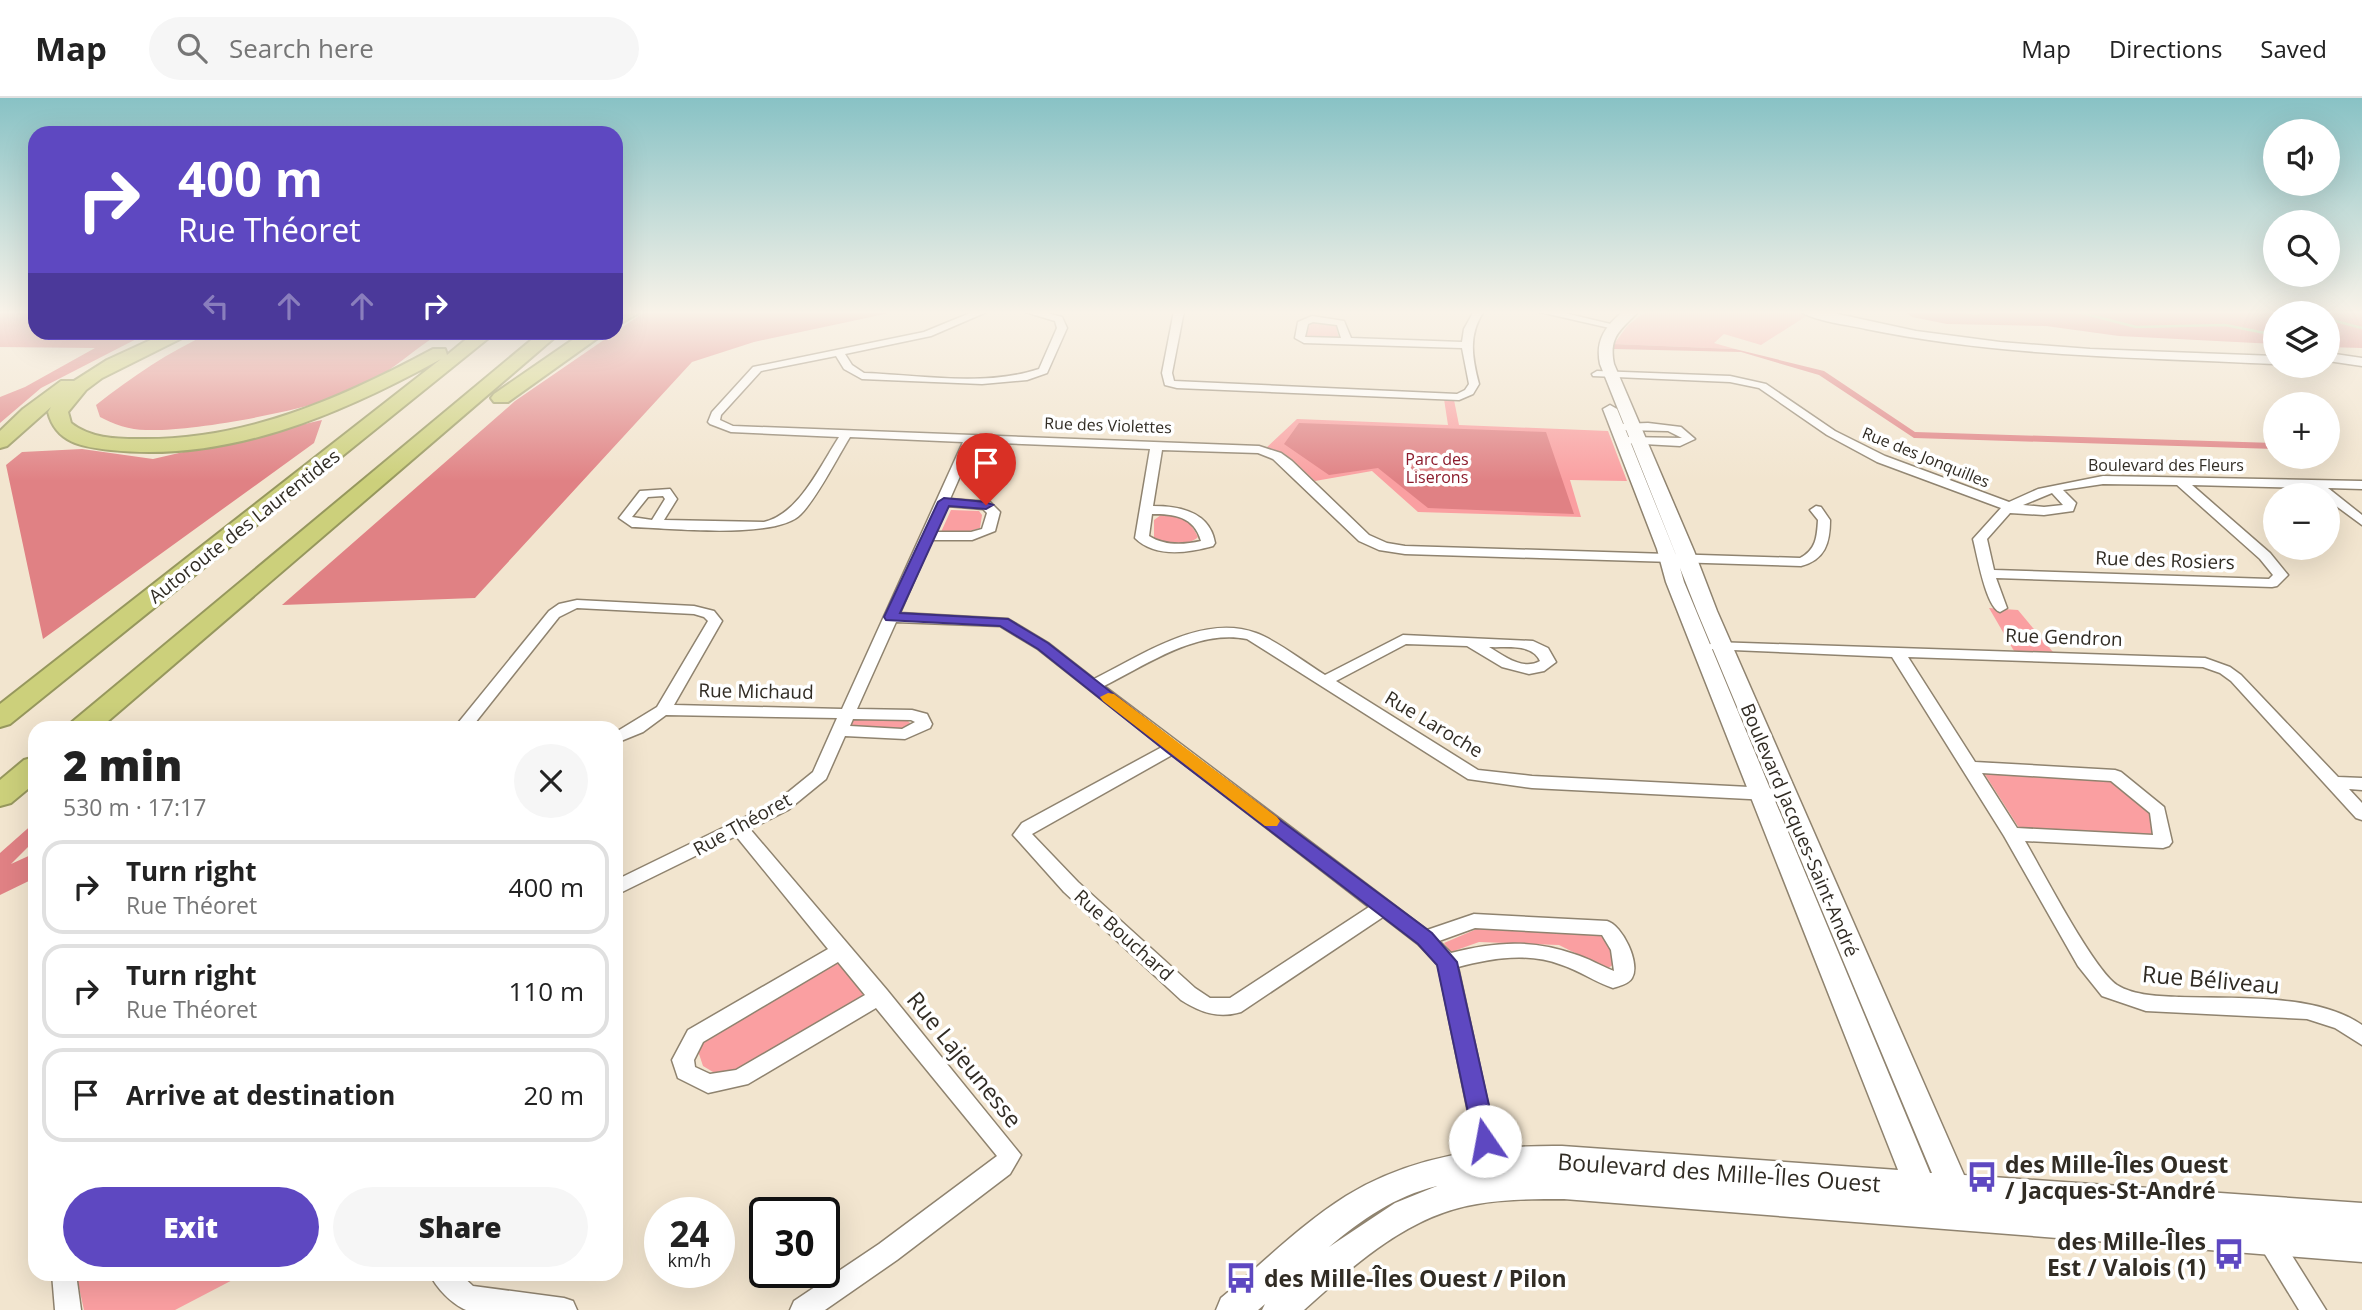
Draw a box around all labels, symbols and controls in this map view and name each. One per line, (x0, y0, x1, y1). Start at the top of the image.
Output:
search box (149, 17, 639, 80)
text: Map (35, 26, 107, 71)
icon: search (173, 29, 211, 67)
text: Search here (229, 30, 374, 66)
text: Map (2021, 32, 2071, 65)
text: Directions (2109, 32, 2222, 65)
text: Saved (2260, 32, 2327, 65)
map controls (2263, 119, 2340, 560)
button: sound (2263, 119, 2340, 196)
text: 400 m (178, 145, 323, 211)
icon: right (63, 154, 154, 245)
text: Rue Théoret (178, 208, 361, 251)
button: search (2263, 210, 2340, 287)
icon: left (197, 287, 235, 325)
icon: ahead (270, 287, 308, 325)
icon: ahead (343, 287, 381, 325)
icon: right (416, 287, 454, 325)
button: layers (2263, 301, 2340, 378)
button: + (2263, 392, 2340, 469)
street label: Rue des Violettes (1044, 412, 1172, 438)
street label: Rue des Jonquilles (1859, 421, 1993, 493)
pin (956, 433, 1016, 505)
street label: Autoroute des Laurentides (143, 443, 345, 609)
icon: arrive (967, 444, 1005, 482)
park label: Parc des Liserons (1405, 448, 1469, 488)
street label: Boulevard des Fleurs (2088, 454, 2244, 476)
button: − (2263, 483, 2340, 560)
street label: Rue des Rosiers (2095, 545, 2235, 575)
street label: Rue Gendron (2005, 622, 2123, 652)
street label: Rue Michaud (698, 677, 814, 705)
street label: Rue Laroche (1380, 685, 1488, 763)
street label: Boulevard Jacques-Saint-André (1735, 699, 1865, 961)
text: 2 min (63, 736, 182, 793)
button: close (514, 744, 588, 818)
street label: Rue Théoret (688, 786, 796, 862)
text: 530 m · 17:17 (63, 791, 206, 823)
text: Turn right (126, 853, 257, 889)
icon: right (67, 868, 105, 906)
text: 400 m (509, 869, 584, 905)
street label: Rue Bouchard (1069, 884, 1179, 986)
text: Rue Théoret (126, 889, 257, 921)
text: Turn right (126, 957, 257, 993)
street label: Rue Béliveau (2141, 957, 2281, 1001)
icon: right (67, 972, 105, 1010)
text: 110 m (509, 973, 584, 1009)
street label: Rue Lajeunesse (900, 984, 1030, 1134)
text: Rue Théoret (126, 993, 257, 1025)
icon: arrive (67, 1076, 105, 1114)
text: Arrive at destination (126, 1077, 395, 1113)
text: 20 m (523, 1077, 584, 1113)
position arrow (1448, 1104, 1522, 1178)
street label: Boulevard des Mille-Îles Ouest (1556, 1145, 1882, 1199)
place label: des Mille-Îles Ouest / Jacques-St-André (2005, 1148, 2228, 1206)
bus stop icon: des Mille-Îles Ouest / Jacques-St-André (1965, 1160, 1999, 1194)
button: Exit (63, 1187, 319, 1267)
button: Share (333, 1187, 588, 1267)
speed limit sign: 30 (749, 1197, 840, 1288)
text: 24 (669, 1210, 710, 1257)
place label: des Mille-Îles Est / Valois (1) (2047, 1225, 2206, 1283)
bus stop icon: des Mille-Îles Est / Valois (1) (2212, 1237, 2246, 1271)
text: km/h (668, 1248, 711, 1272)
bus stop icon: des Mille-Îles Ouest / Pilon (1224, 1261, 1258, 1295)
place label: des Mille-Îles Ouest / Pilon (1264, 1262, 1567, 1294)

